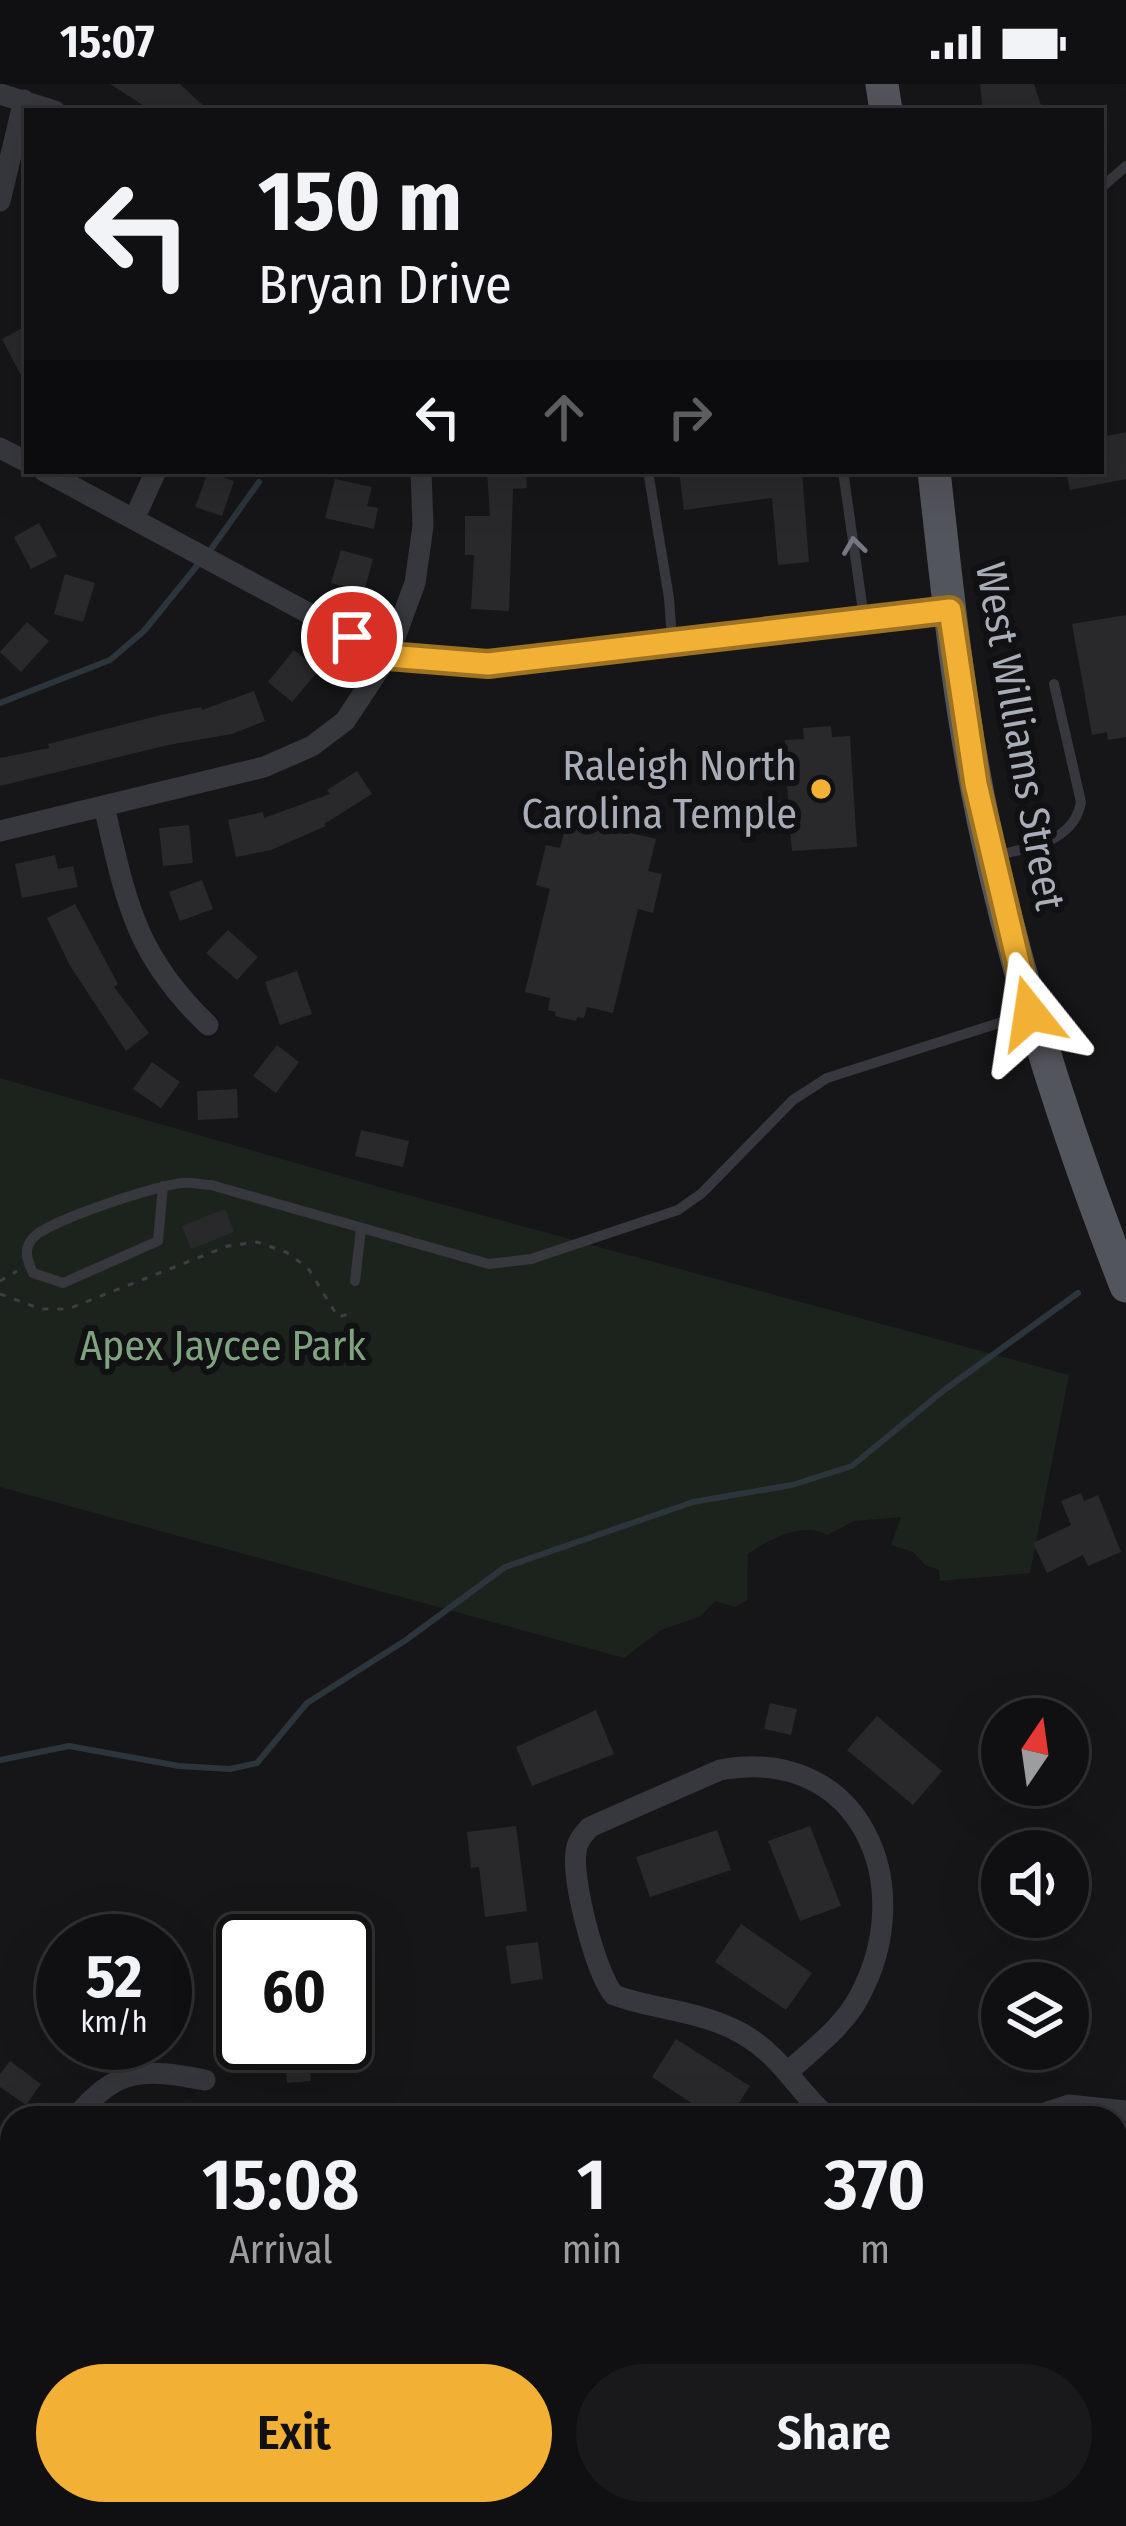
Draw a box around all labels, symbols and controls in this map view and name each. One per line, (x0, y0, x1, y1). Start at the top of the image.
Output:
text: 15:07 (60, 15, 154, 69)
text: 150 m (258, 151, 462, 252)
icon: left (60, 156, 216, 312)
text: Bryan Drive (258, 253, 512, 317)
icon: left (405, 384, 471, 450)
icon: ahead (531, 384, 597, 450)
icon: right (657, 384, 723, 450)
one-way arrow (842, 536, 868, 556)
street label: West Williams Street (965, 558, 1075, 914)
pin (301, 586, 403, 688)
icon: arrive (319, 604, 385, 670)
place label: Raleigh North Carolina Temple (522, 741, 797, 839)
marker: Raleigh North Carolina Temple (808, 776, 834, 802)
position arrow (967, 950, 1093, 1076)
park label: Apex Jaycee Park (80, 1321, 367, 1371)
north arrow (981, 1698, 1089, 1806)
map controls (981, 1698, 1089, 2070)
button: sound (981, 1830, 1089, 1938)
speed limit sign: 60 (216, 1914, 372, 2070)
text: 52 (86, 1941, 142, 2013)
button: layers (981, 1962, 1089, 2070)
text: km/h (81, 2004, 147, 2040)
text: 15:08 (202, 2142, 360, 2228)
text: 1 (577, 2142, 607, 2228)
text: 370 (824, 2142, 926, 2228)
text: Arrival (229, 2227, 333, 2273)
text: min (562, 2227, 622, 2273)
text: m (860, 2227, 890, 2273)
button: Exit (36, 2364, 552, 2502)
button: Share (576, 2364, 1092, 2502)

